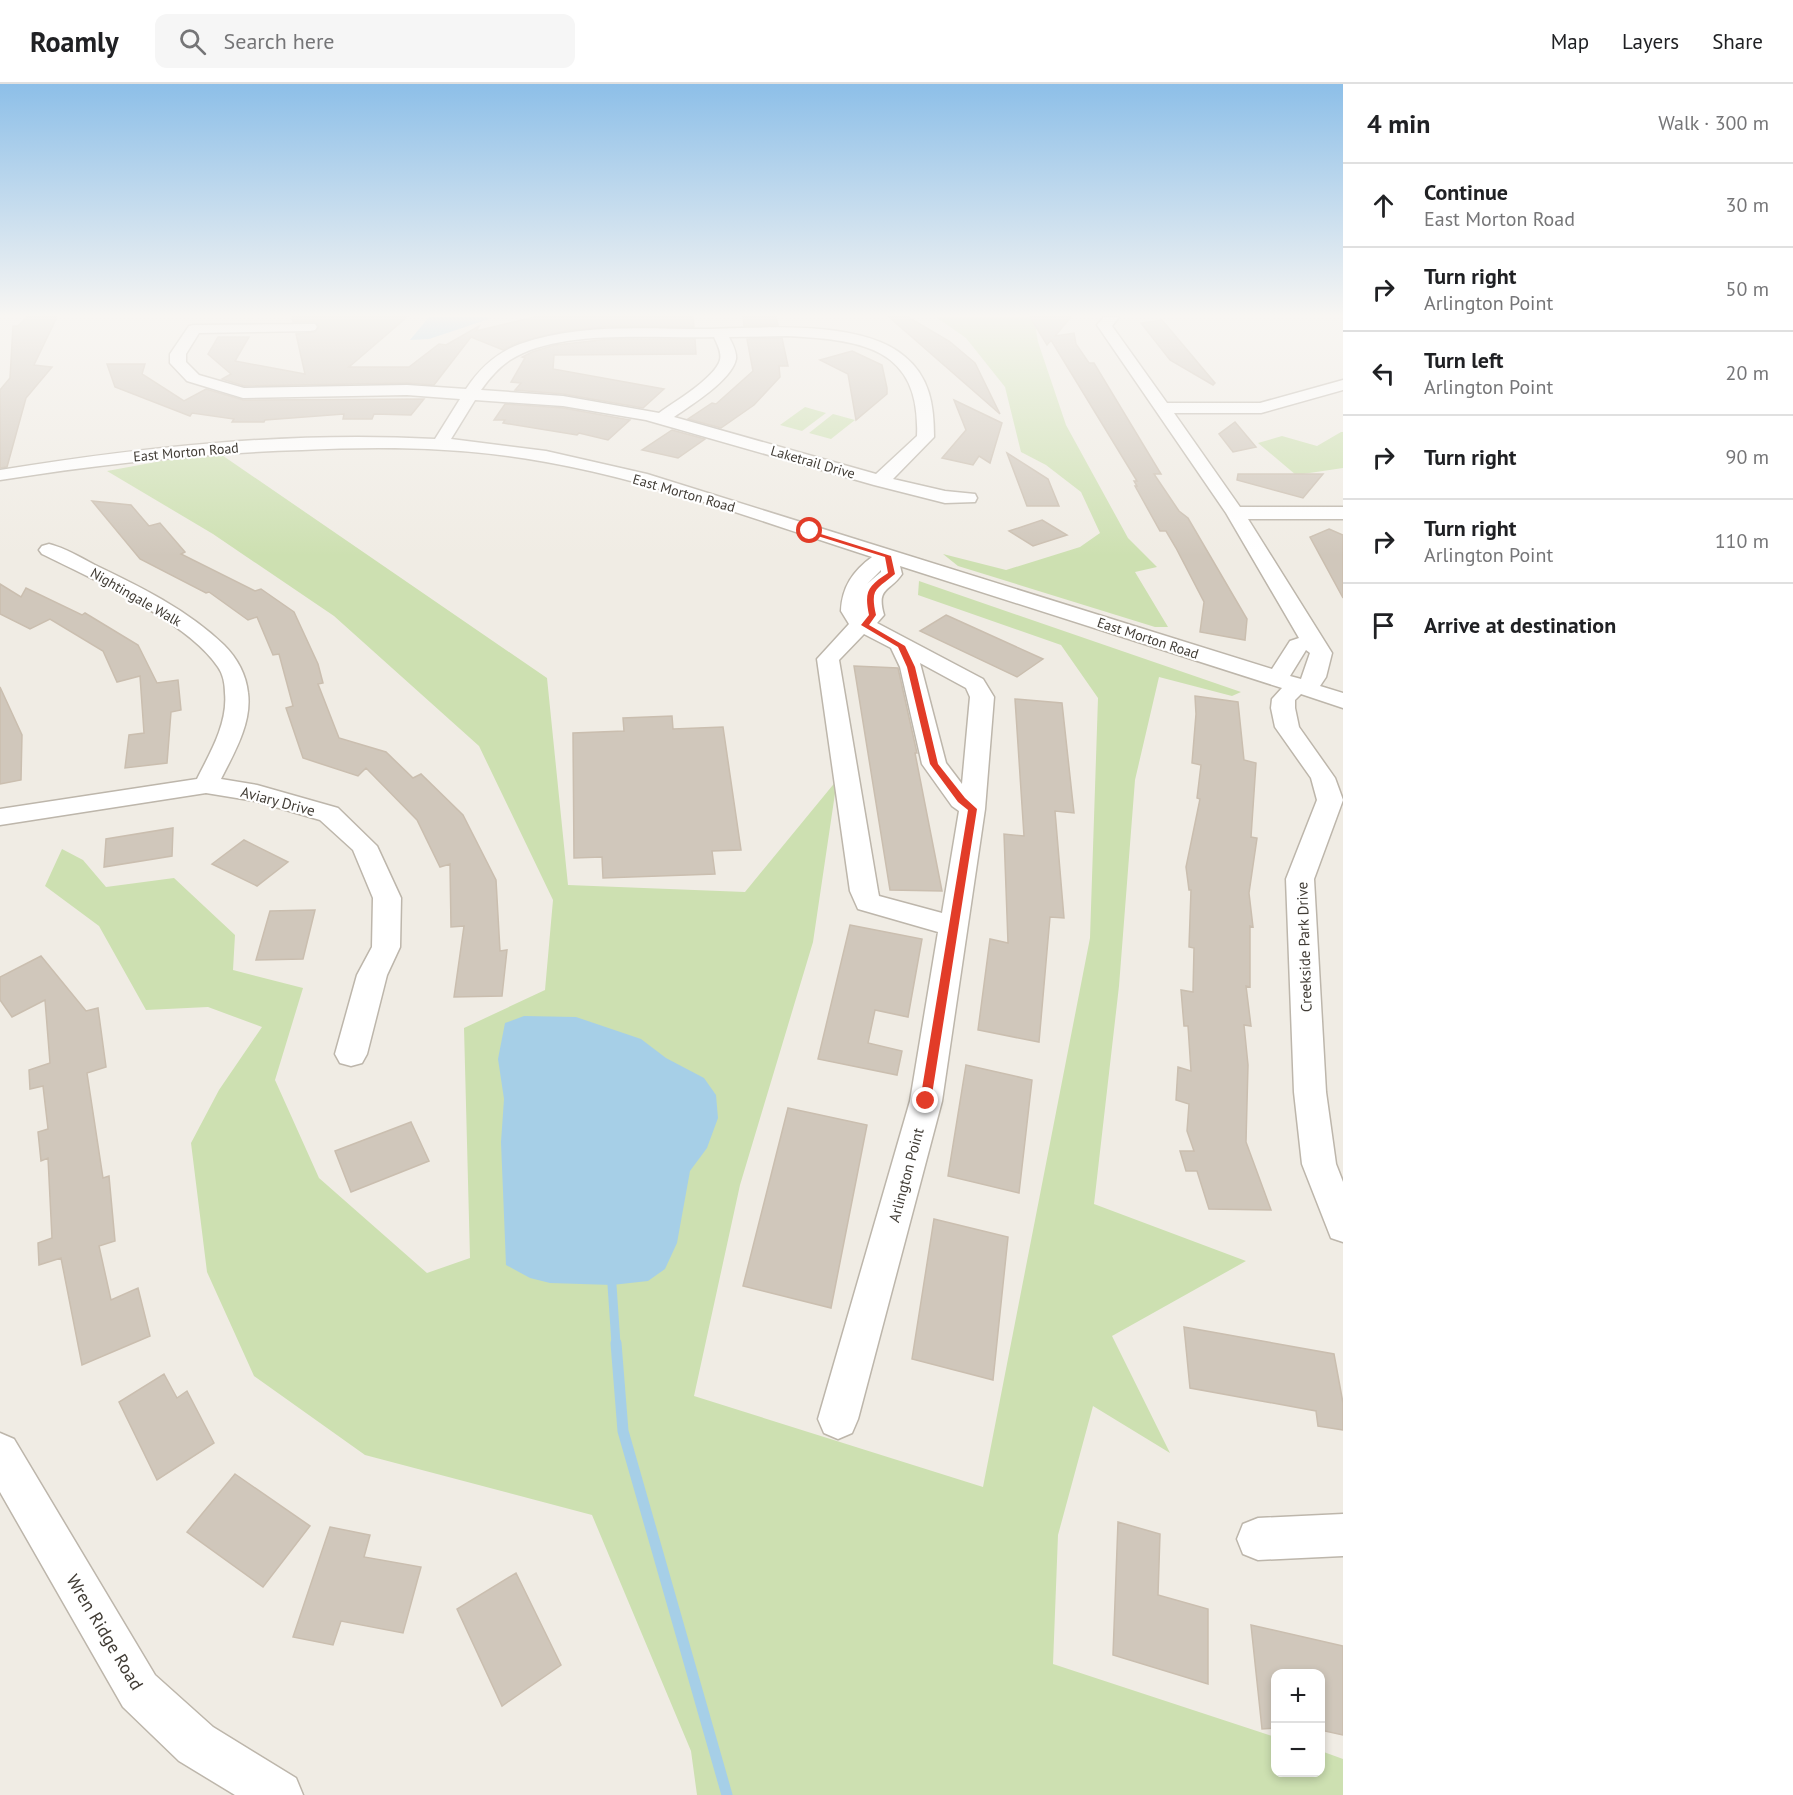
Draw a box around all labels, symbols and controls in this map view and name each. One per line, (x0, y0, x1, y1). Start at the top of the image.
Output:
search box (155, 14, 575, 68)
text: Roamly (30, 23, 119, 60)
icon: search (176, 25, 209, 58)
text: Search here (224, 27, 335, 55)
text: Map (1551, 28, 1589, 55)
text: Layers (1622, 28, 1679, 55)
text: Share (1712, 28, 1763, 55)
text: 4 min (1367, 107, 1430, 140)
text: Walk · 300 m (1658, 110, 1769, 136)
text: Continue (1424, 178, 1508, 206)
icon: ahead (1367, 189, 1400, 222)
text: 30 m (1726, 192, 1769, 218)
text: East Morton Road (1424, 206, 1575, 232)
text: Turn right (1424, 262, 1516, 290)
icon: right (1367, 273, 1400, 306)
text: 50 m (1726, 276, 1769, 302)
text: Arlington Point (1424, 290, 1553, 316)
text: Turn left (1424, 346, 1504, 374)
icon: left (1367, 357, 1400, 390)
text: 20 m (1726, 360, 1769, 386)
text: Arlington Point (1424, 374, 1553, 400)
street label: East Morton Road (133, 438, 239, 466)
street label: Laketrail Drive (769, 441, 857, 483)
icon: right (1367, 441, 1400, 474)
text: Turn right (1424, 443, 1516, 471)
text: 90 m (1726, 444, 1769, 470)
street label: East Morton Road (631, 470, 737, 516)
text: Turn right (1424, 514, 1516, 542)
route start (796, 517, 822, 543)
icon: right (1367, 525, 1400, 558)
text: 110 m (1715, 528, 1769, 554)
text: Arlington Point (1424, 542, 1553, 568)
street label: Nightingale Walk (87, 564, 185, 631)
icon: arrive (1367, 609, 1400, 642)
text: Arrive at destination (1424, 611, 1616, 639)
street label: East Morton Road (1095, 613, 1201, 663)
street label: Aviary Drive (239, 782, 317, 820)
street label: Creekside Park Drive (1292, 881, 1316, 1013)
route end (912, 1087, 938, 1113)
street label: Arlington Point (884, 1126, 928, 1224)
street label: Wren Ridge Road (61, 1570, 149, 1694)
map controls (1271, 1669, 1325, 1777)
button: + (1271, 1669, 1325, 1723)
button: − (1271, 1723, 1325, 1777)

